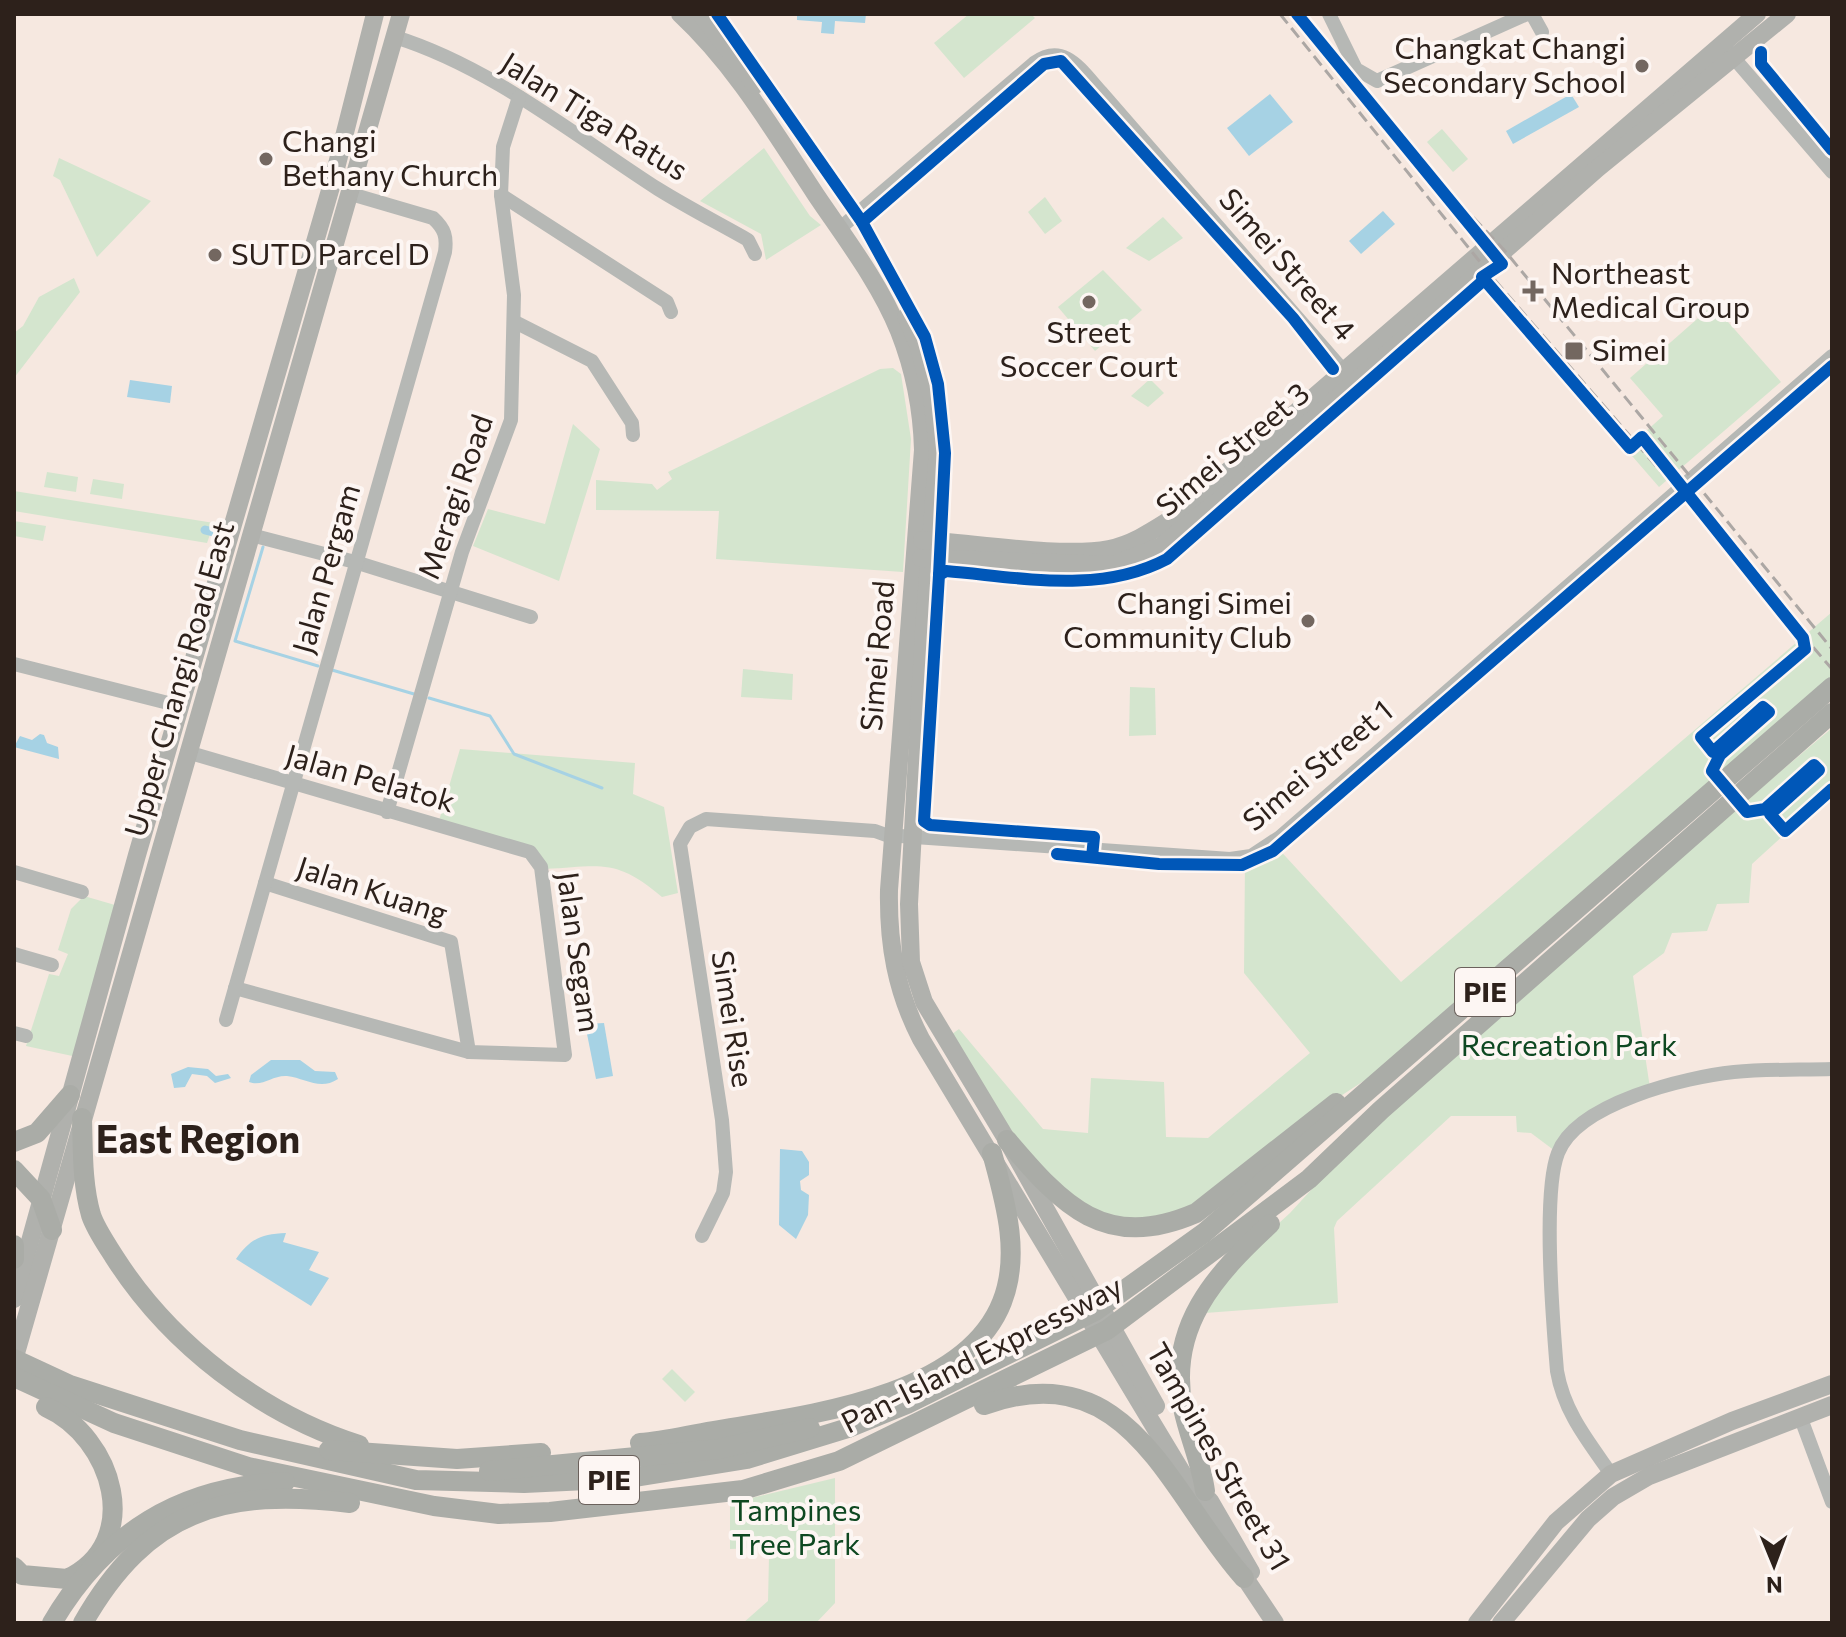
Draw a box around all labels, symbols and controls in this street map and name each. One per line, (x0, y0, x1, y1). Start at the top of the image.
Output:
place label: Changkat Changi Secondary School (1383, 28, 1626, 99)
street label: Jalan Tiga Ratus (495, 43, 696, 187)
marker: Changkat Changi Secondary School (1633, 57, 1651, 75)
place label: Changi Bethany Church (282, 121, 498, 192)
marker: Changi Bethany Church (257, 150, 275, 168)
street label: Simei Street 4 (1213, 180, 1365, 347)
place label: SUTD Parcel D (231, 234, 430, 271)
marker: SUTD Parcel D (206, 246, 224, 264)
place label: Northeast Medical Group (1551, 253, 1750, 324)
marker: Northeast Medical Group (1522, 280, 1544, 302)
marker: Street Soccer Court (1080, 293, 1098, 311)
place label: Street Soccer Court (1000, 312, 1178, 383)
place label: Simei (1592, 330, 1667, 367)
marker: Simei (1563, 340, 1585, 362)
street label: Simei Street 3 (1147, 373, 1315, 523)
street label: Meragi Road (408, 409, 499, 583)
street label: Jalan Pergam (283, 479, 366, 657)
street label: Upper Changi Road East (115, 516, 240, 840)
street label: Simei Road (851, 579, 901, 733)
place label: Changi Simei Community Club (1063, 583, 1292, 654)
marker: Changi Simei Community Club (1299, 612, 1317, 630)
street label: Simei Street 1 (1234, 691, 1399, 837)
street label: Jalan Pelatok (282, 735, 460, 818)
street label: Jalan Kuang (293, 847, 453, 930)
street label: Jalan Segam (551, 869, 610, 1034)
street label: Simei Rise (705, 948, 764, 1090)
road number: PIE (1455, 968, 1515, 1016)
park label: Recreation Park (1461, 1025, 1677, 1062)
district label: East Region (96, 1114, 300, 1161)
street label: Pan-Island Expressway (834, 1266, 1128, 1440)
street label: Tampines Street 31 (1140, 1335, 1300, 1576)
road number: PIE (579, 1456, 639, 1504)
park label: Tampines Tree Park (731, 1490, 861, 1561)
north arrow (1734, 1525, 1814, 1605)
text: N (1766, 1572, 1783, 1599)

